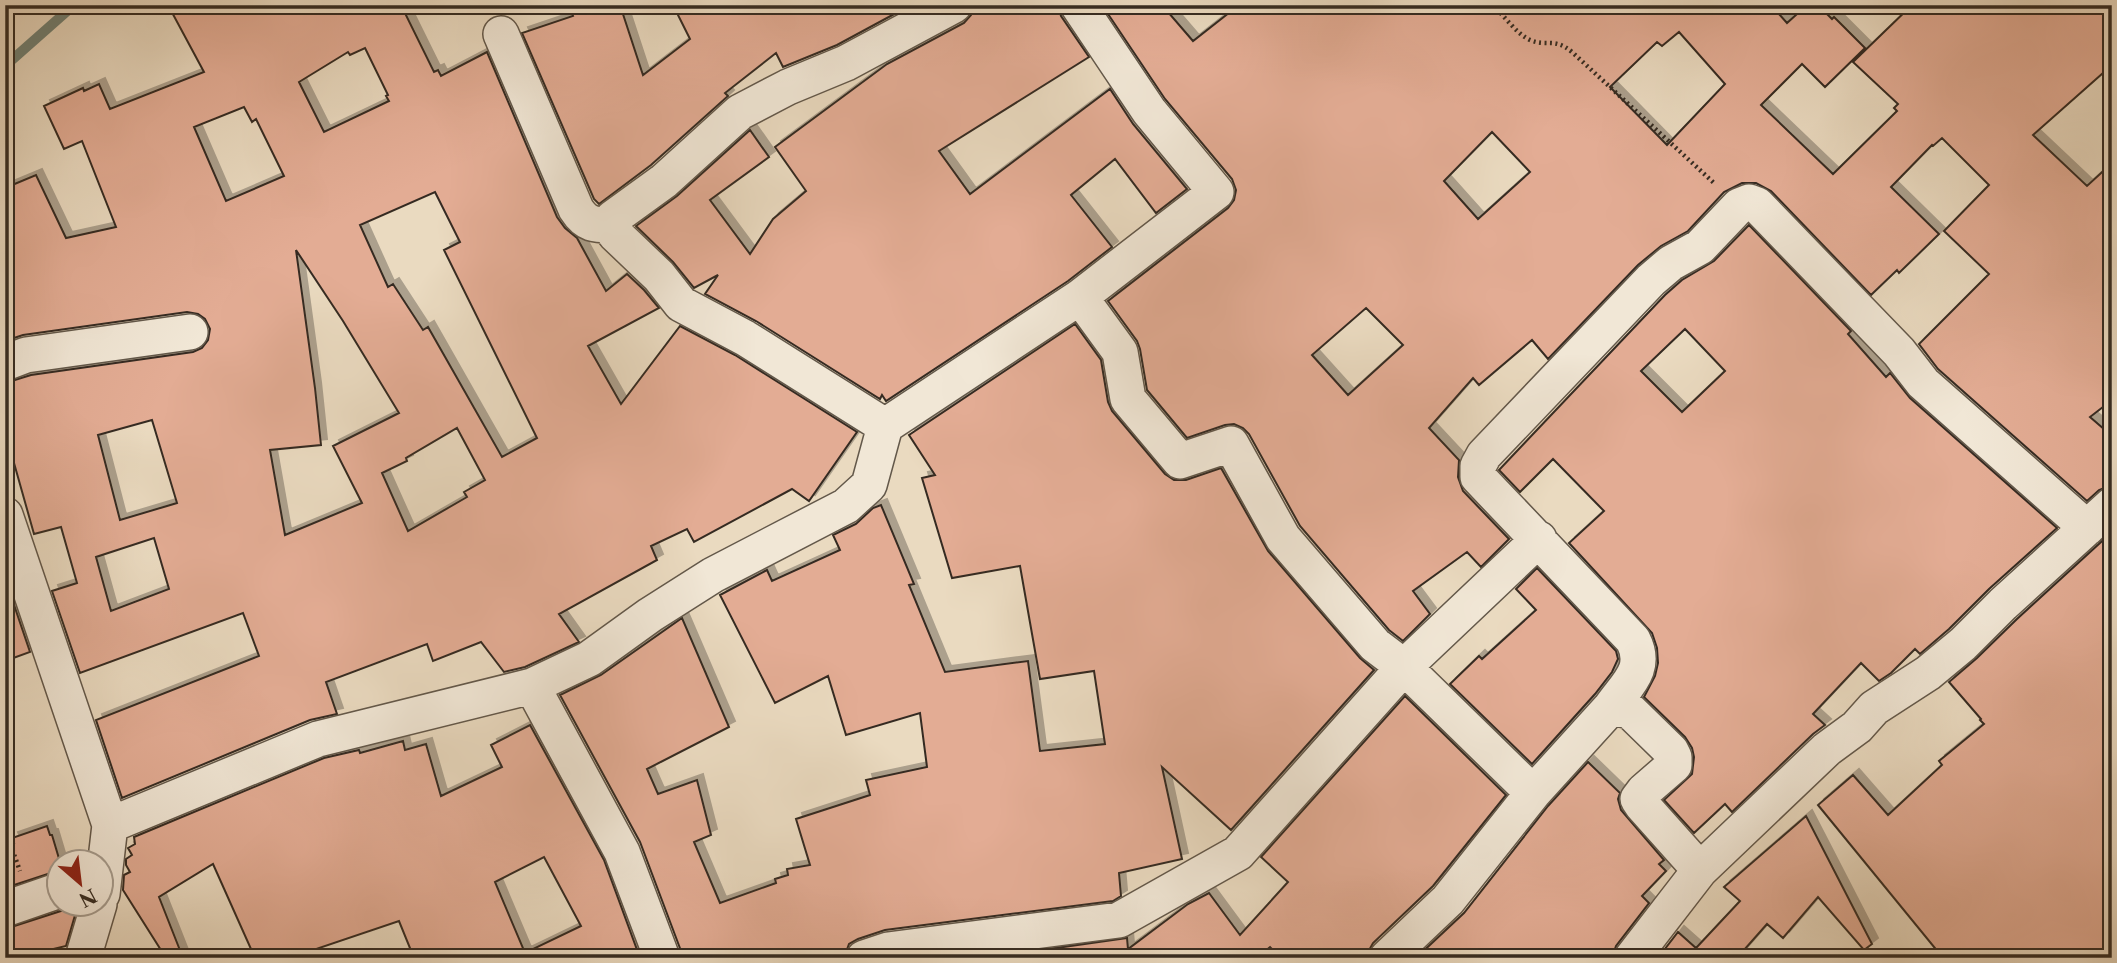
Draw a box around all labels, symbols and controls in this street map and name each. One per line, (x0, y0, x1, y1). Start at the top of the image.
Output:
north arrow (46, 848, 116, 918)
text: N (75, 884, 100, 912)

